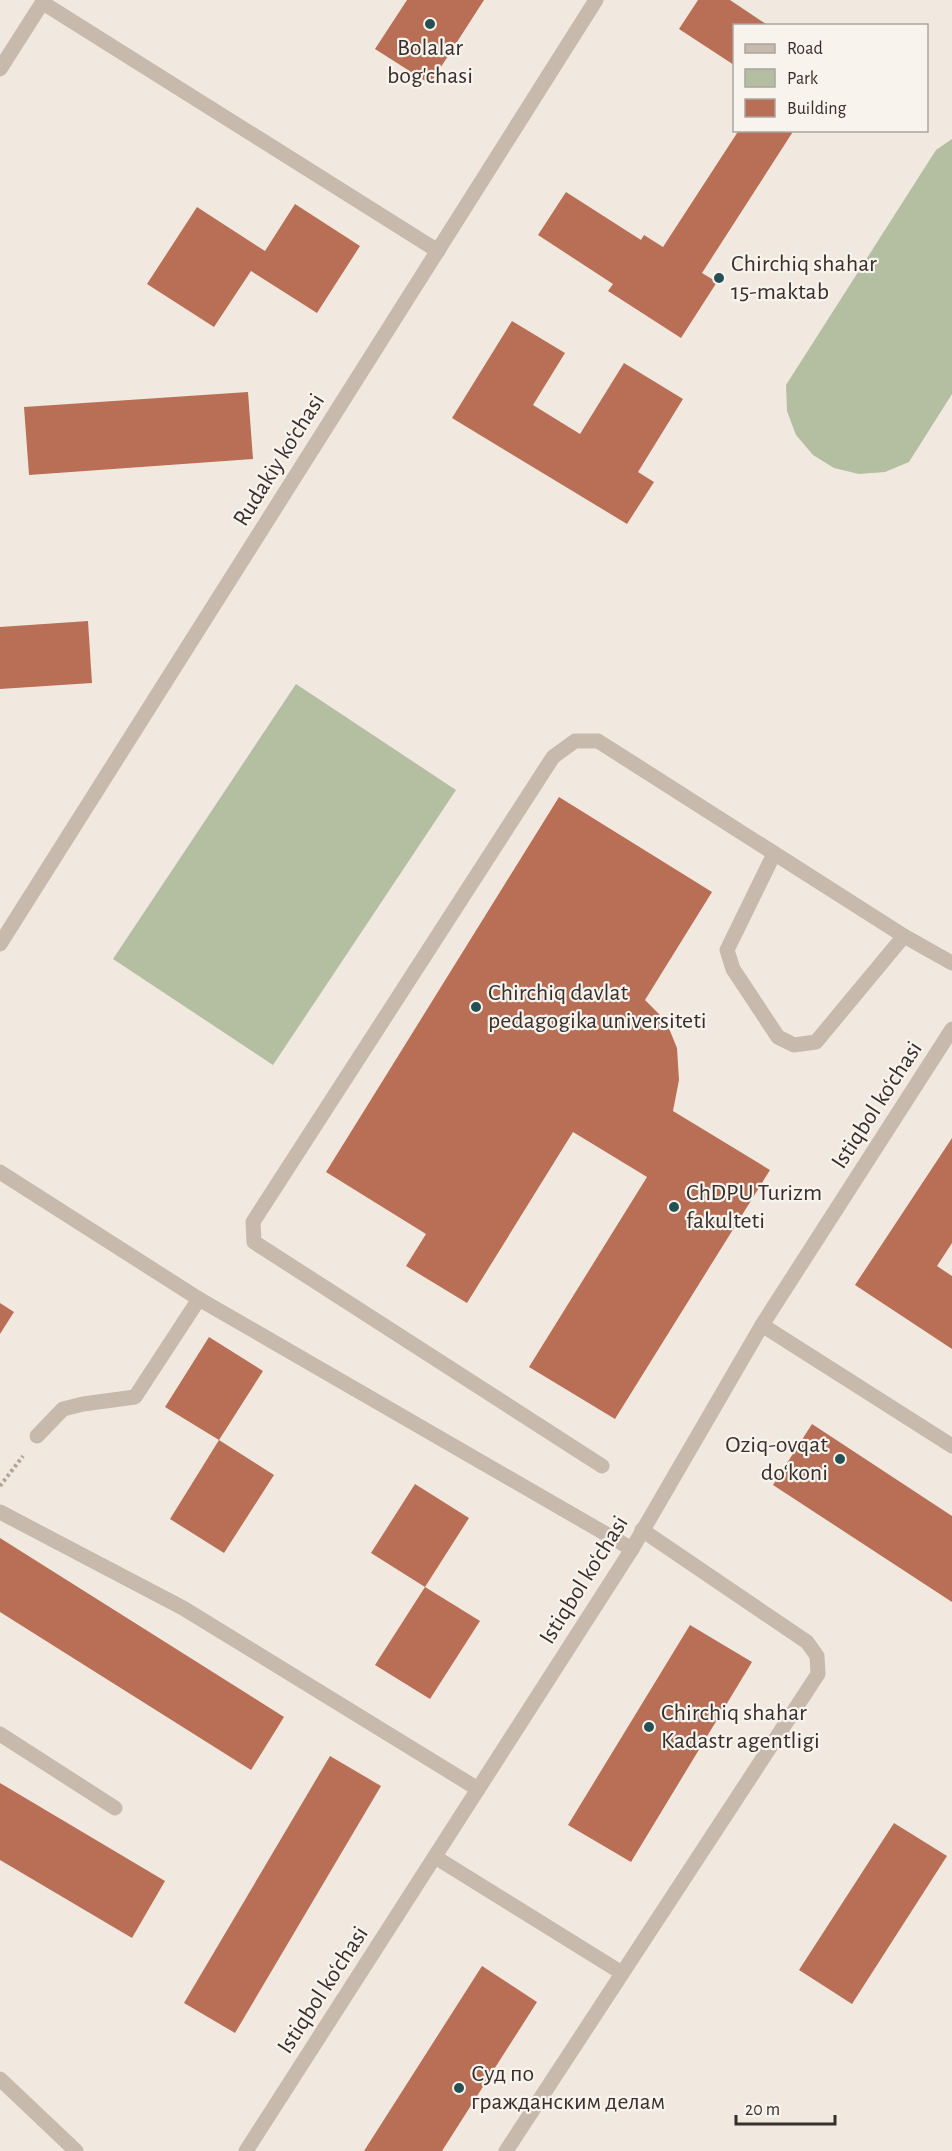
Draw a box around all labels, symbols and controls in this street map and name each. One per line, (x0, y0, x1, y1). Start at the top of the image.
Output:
marker: Bolalar bog'chasi (423, 17, 437, 31)
legend (733, 24, 928, 132)
place label: Bolalar bog'chasi (387, 36, 473, 88)
text: Road (787, 40, 823, 58)
text: Park (787, 70, 819, 88)
text: Building (787, 100, 847, 118)
place label: Chirchiq shahar 15-maktab (731, 252, 877, 304)
marker: Chirchiq shahar 15-maktab (712, 271, 726, 285)
street label: Rudakiy ko‘chasi (229, 390, 329, 530)
place label: Chirchiq davlat pedagogika universiteti (488, 981, 707, 1033)
marker: Chirchiq davlat pedagogika universiteti (469, 1000, 483, 1014)
street label: Istiqbol ko‘chasi (827, 1037, 927, 1173)
place label: ChDPU Turizm fakulteti (686, 1181, 822, 1233)
marker: ChDPU Turizm fakulteti (667, 1200, 681, 1214)
place label: Oziq-ovqat do‘koni (725, 1433, 828, 1485)
marker: Oziq-ovqat do‘koni (833, 1452, 847, 1466)
street label: Istiqbol ko‘chasi (535, 1512, 633, 1648)
place label: Chirchiq shahar Kadastr agentligi (661, 1701, 820, 1753)
marker: Chirchiq shahar Kadastr agentligi (642, 1720, 656, 1734)
street label: Istiqbol ko‘chasi (273, 1922, 373, 2058)
place label: Суд по гражданским делам (471, 2062, 665, 2114)
marker: Суд по гражданским делам (452, 2081, 466, 2095)
scale bar (736, 2088, 835, 2126)
text: 20 m (745, 2101, 780, 2119)

